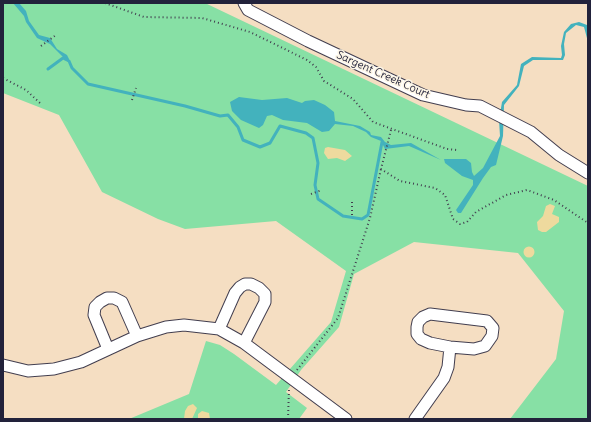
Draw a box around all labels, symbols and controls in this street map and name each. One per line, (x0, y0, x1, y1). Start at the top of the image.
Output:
street label: Sargent Creek Court (334, 48, 432, 102)

